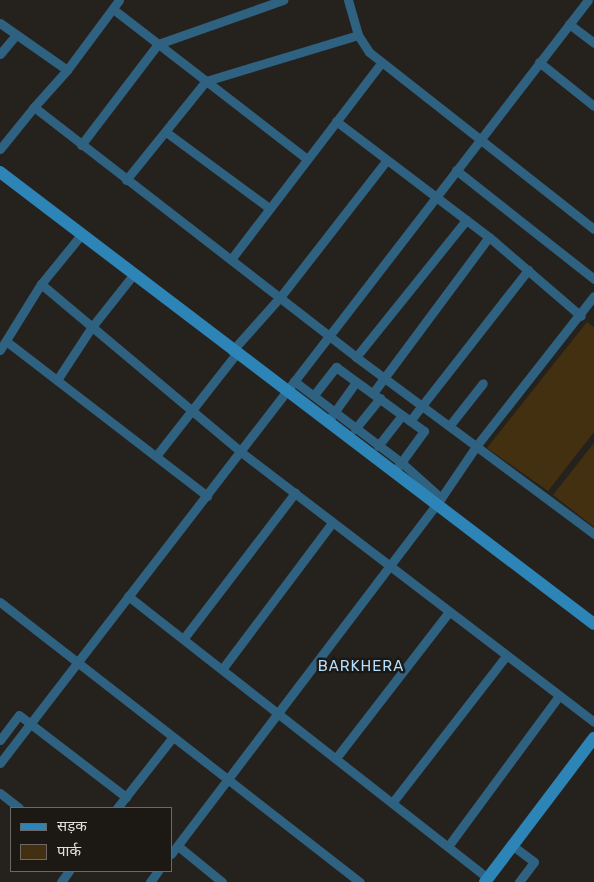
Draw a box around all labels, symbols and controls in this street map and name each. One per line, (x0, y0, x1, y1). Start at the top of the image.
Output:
district label: BARKHERA (317, 658, 405, 676)
legend (10, 807, 172, 872)
text: सड़क (57, 817, 87, 835)
text: पार्क (57, 842, 81, 860)

